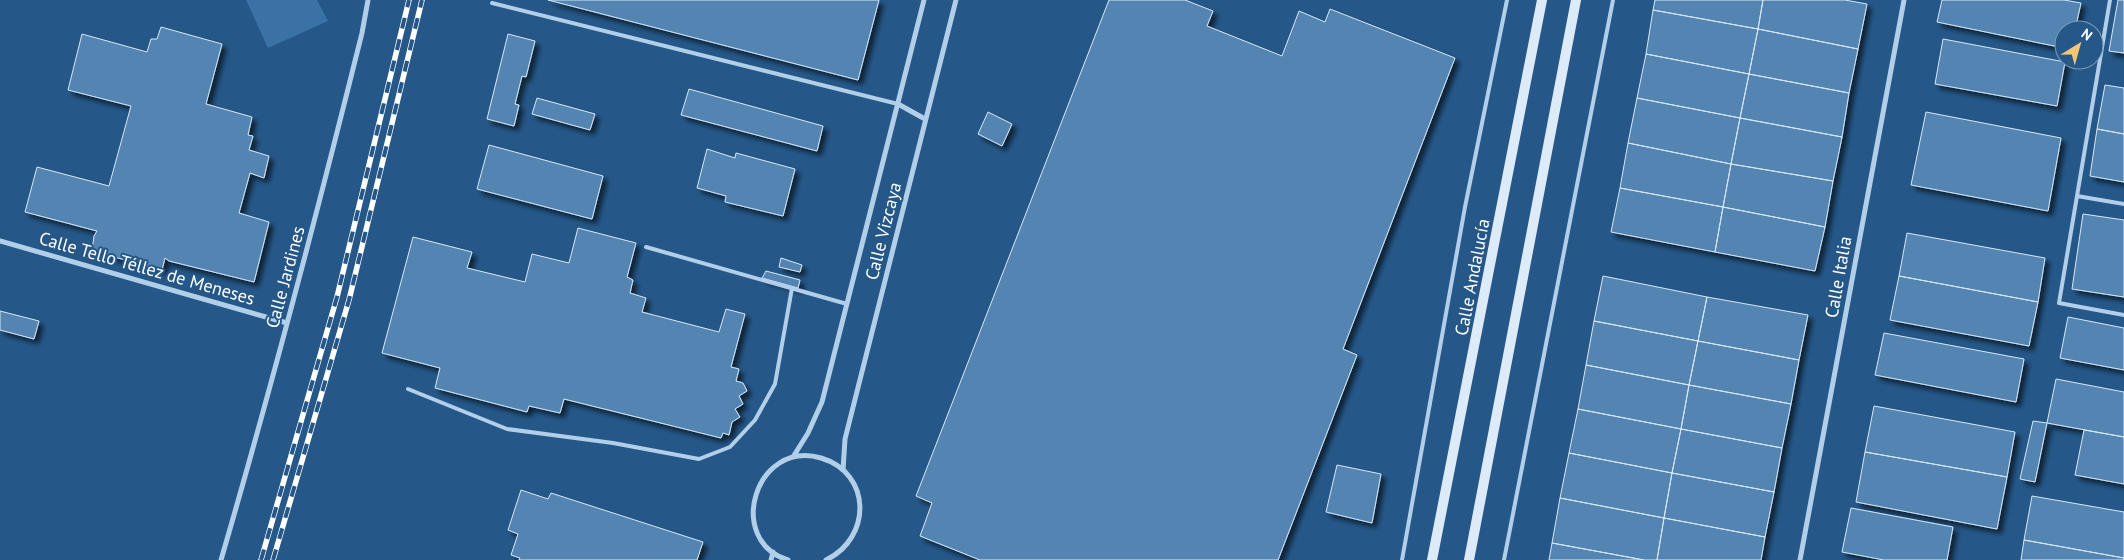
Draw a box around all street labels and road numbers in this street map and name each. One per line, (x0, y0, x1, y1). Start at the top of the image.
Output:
street label: Calle Vizcaya (860, 180, 906, 282)
street label: Calle Andalucía (1449, 217, 1495, 337)
street label: Calle Jardines (260, 223, 310, 331)
street label: Calle Tello Téllez de Meneses (36, 226, 258, 310)
street label: Calle Italia (1819, 234, 1857, 320)

